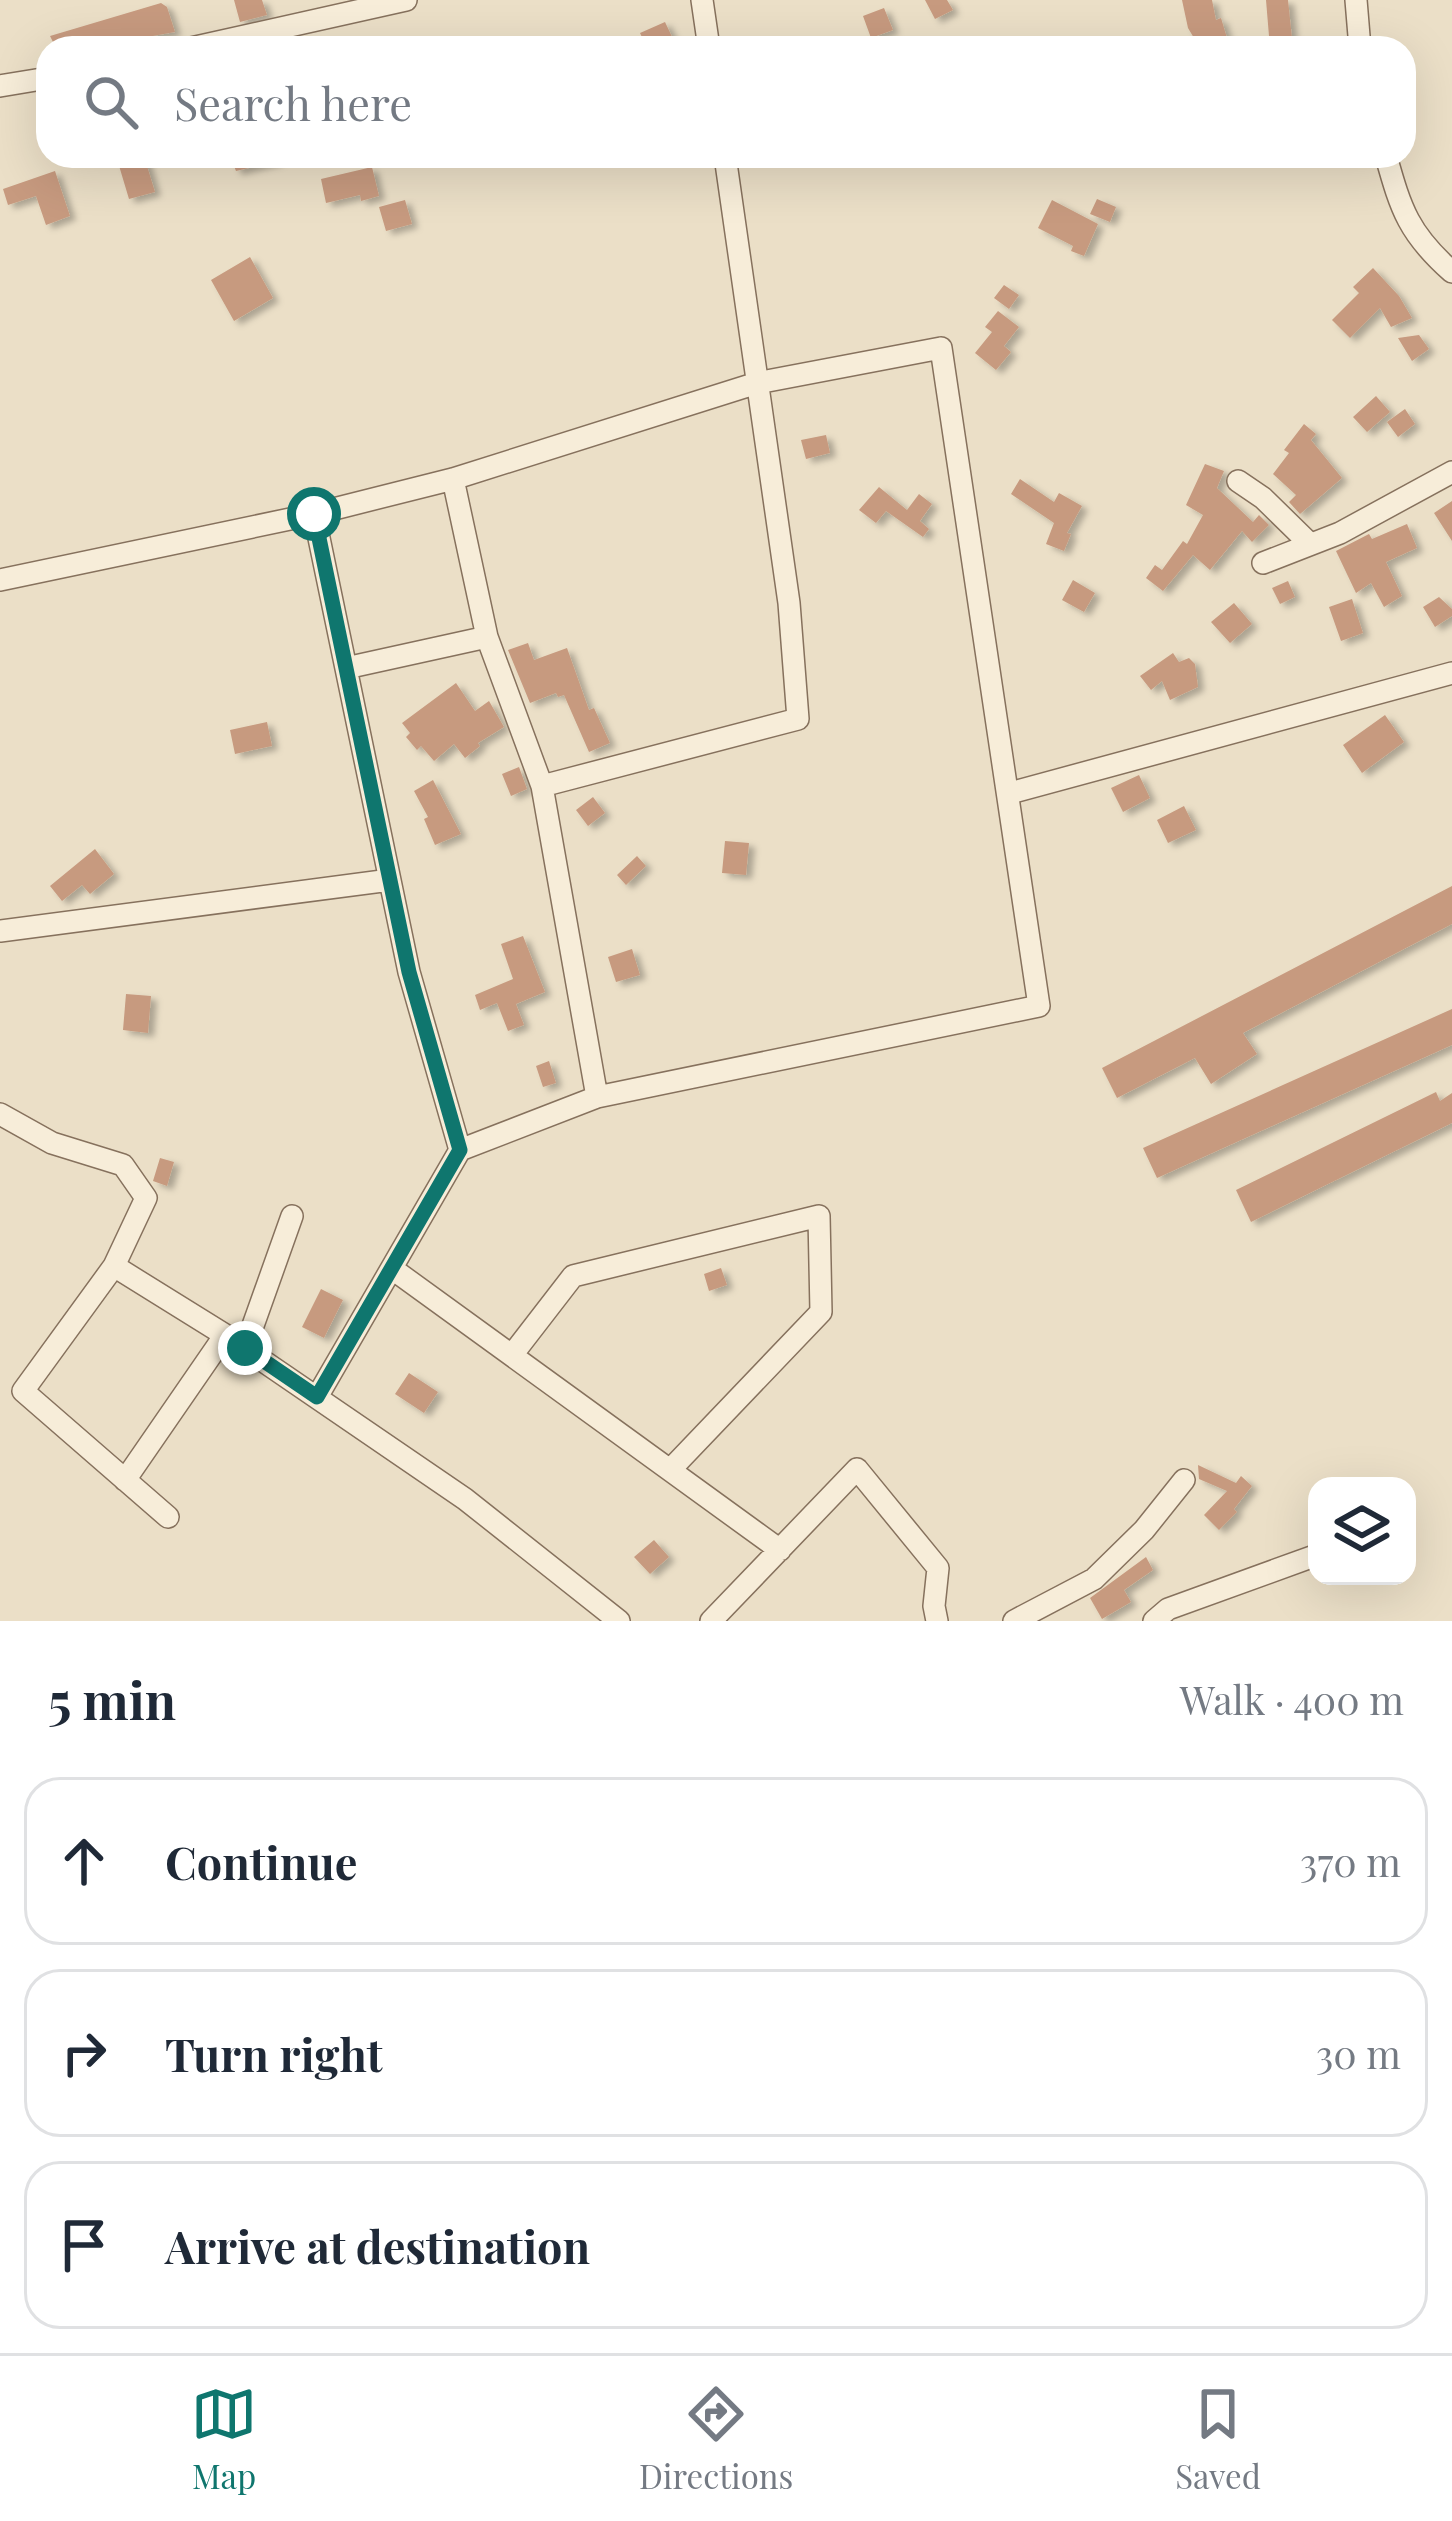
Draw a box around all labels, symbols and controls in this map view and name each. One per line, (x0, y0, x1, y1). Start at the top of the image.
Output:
search box (36, 36, 1416, 168)
icon: search (78, 69, 144, 135)
text: Search here (174, 72, 412, 132)
route start (287, 487, 341, 541)
route end (218, 1321, 272, 1375)
map controls (1308, 1477, 1416, 1585)
button: layers (1308, 1477, 1416, 1585)
text: 5 min (48, 1665, 176, 1733)
text: Walk · 400 m (1180, 1673, 1404, 1725)
icon: ahead (51, 1828, 117, 1894)
text: Continue (165, 1831, 357, 1891)
text: 370 m (1300, 1835, 1401, 1887)
icon: right (51, 2020, 117, 2086)
text: Turn right (165, 2023, 383, 2083)
text: 30 m (1316, 2027, 1401, 2079)
icon: arrive (51, 2212, 117, 2278)
text: Arrive at destination (165, 2215, 590, 2275)
tab: Map (191, 2381, 257, 2497)
tab: Directions (639, 2381, 793, 2497)
tab: Saved (1175, 2381, 1261, 2497)

